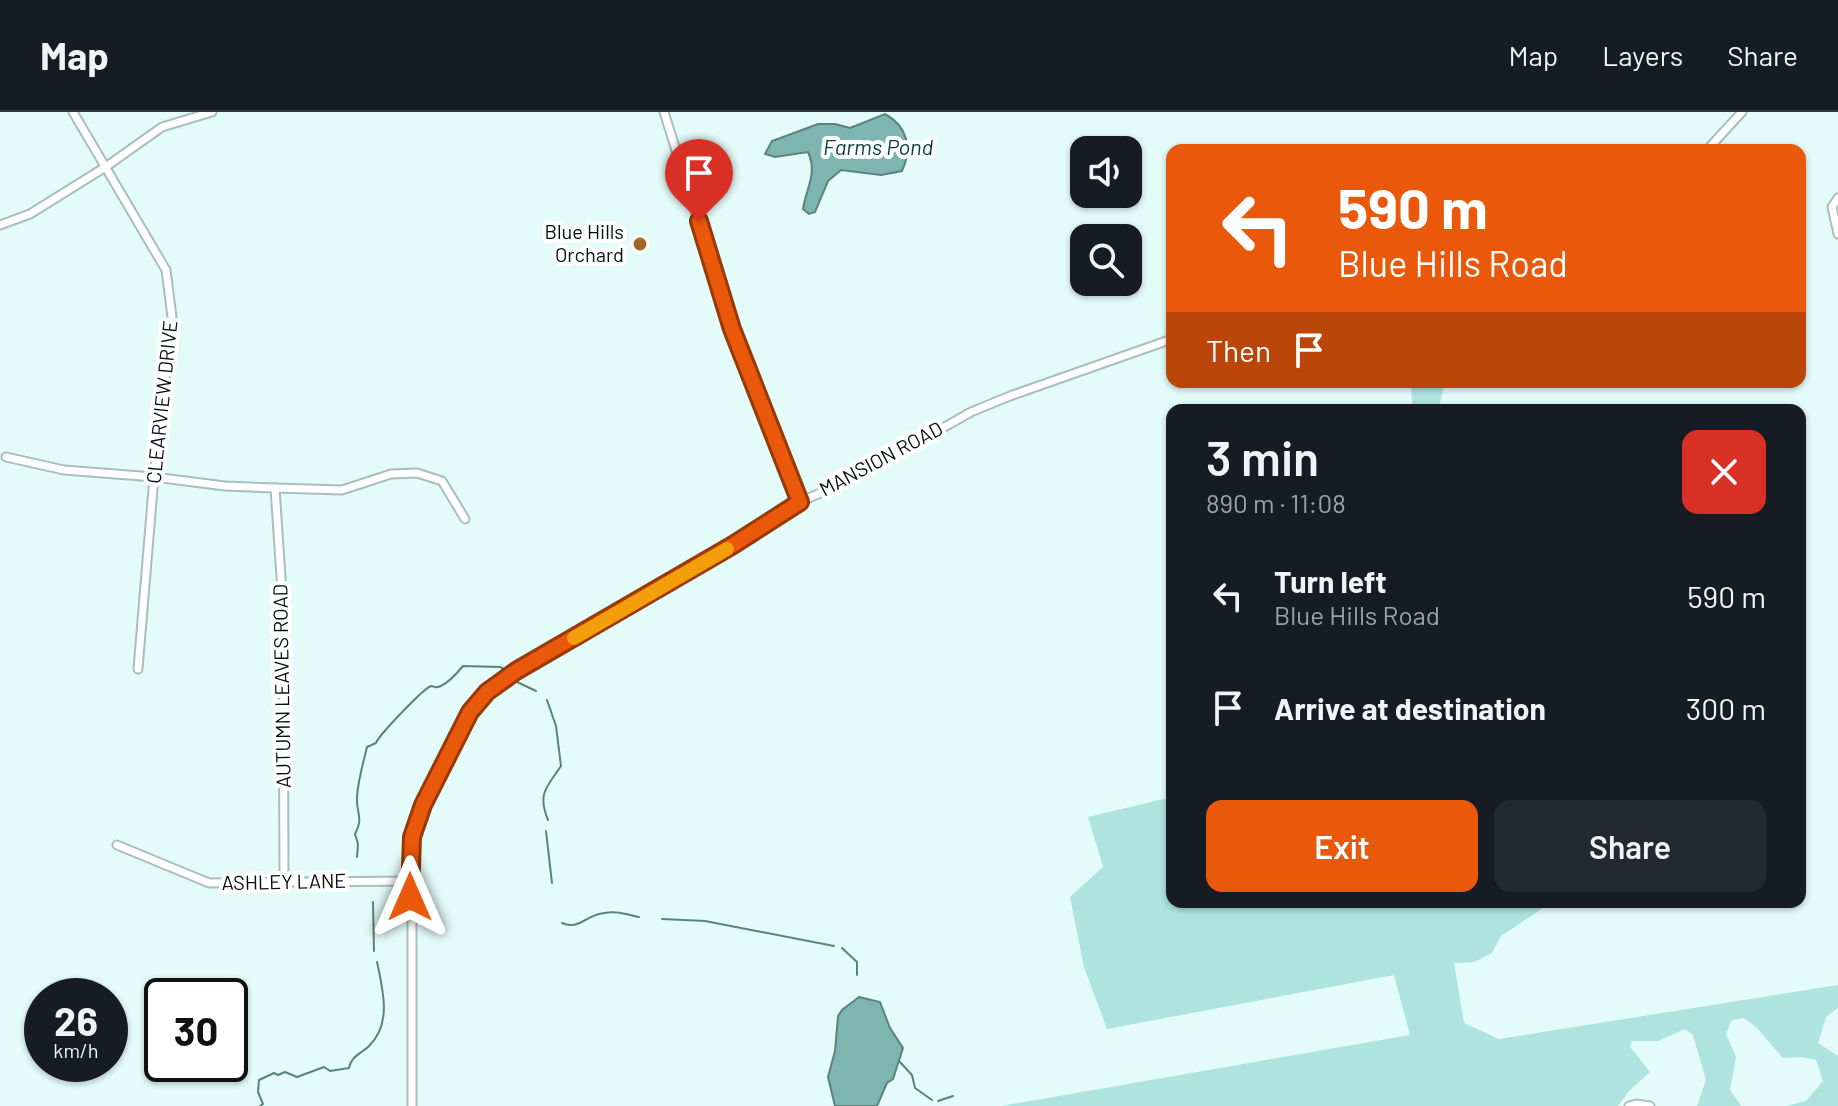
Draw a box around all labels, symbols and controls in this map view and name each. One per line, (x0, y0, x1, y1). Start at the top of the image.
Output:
text: Map (40, 32, 109, 78)
text: Map (1508, 38, 1558, 72)
text: Layers (1602, 38, 1683, 72)
text: Share (1727, 38, 1798, 72)
water label: Farms Pond (823, 133, 933, 159)
map controls (1070, 136, 1142, 296)
button: sound (1070, 136, 1142, 208)
pin (665, 139, 733, 221)
icon: arrive (677, 151, 721, 195)
text: 590 m (1338, 173, 1488, 240)
icon: left (1206, 176, 1310, 280)
place label: Blue Hills Orchard (544, 219, 624, 266)
button: search (1070, 224, 1142, 296)
marker: Blue Hills Orchard (631, 235, 649, 253)
text: Blue Hills Road (1338, 241, 1568, 284)
street label: CLEARVIEW DRIVE (140, 319, 182, 485)
icon: arrive (1287, 328, 1331, 372)
text: Then (1206, 332, 1271, 368)
street label: MANSION ROAD (815, 416, 946, 501)
text: 3 min (1206, 428, 1319, 486)
button: close (1682, 430, 1766, 514)
text: 890 m · 11:08 (1206, 487, 1346, 518)
text: Turn left (1274, 563, 1387, 599)
icon: left (1206, 574, 1250, 618)
text: 590 m (1687, 578, 1766, 614)
street label: AUTUMN LEAVES ROAD (267, 584, 295, 788)
text: Blue Hills Road (1274, 599, 1440, 630)
icon: arrive (1206, 686, 1250, 730)
text: Arrive at destination (1274, 690, 1546, 726)
text: 300 m (1686, 690, 1766, 726)
button: Exit (1206, 800, 1478, 892)
button: Share (1494, 800, 1766, 892)
position arrow (368, 855, 452, 939)
street label: ASHLEY LANE (221, 868, 347, 894)
speed limit sign: 30 (144, 978, 248, 1082)
text: 26 (54, 996, 98, 1044)
text: km/h (53, 1038, 99, 1062)

